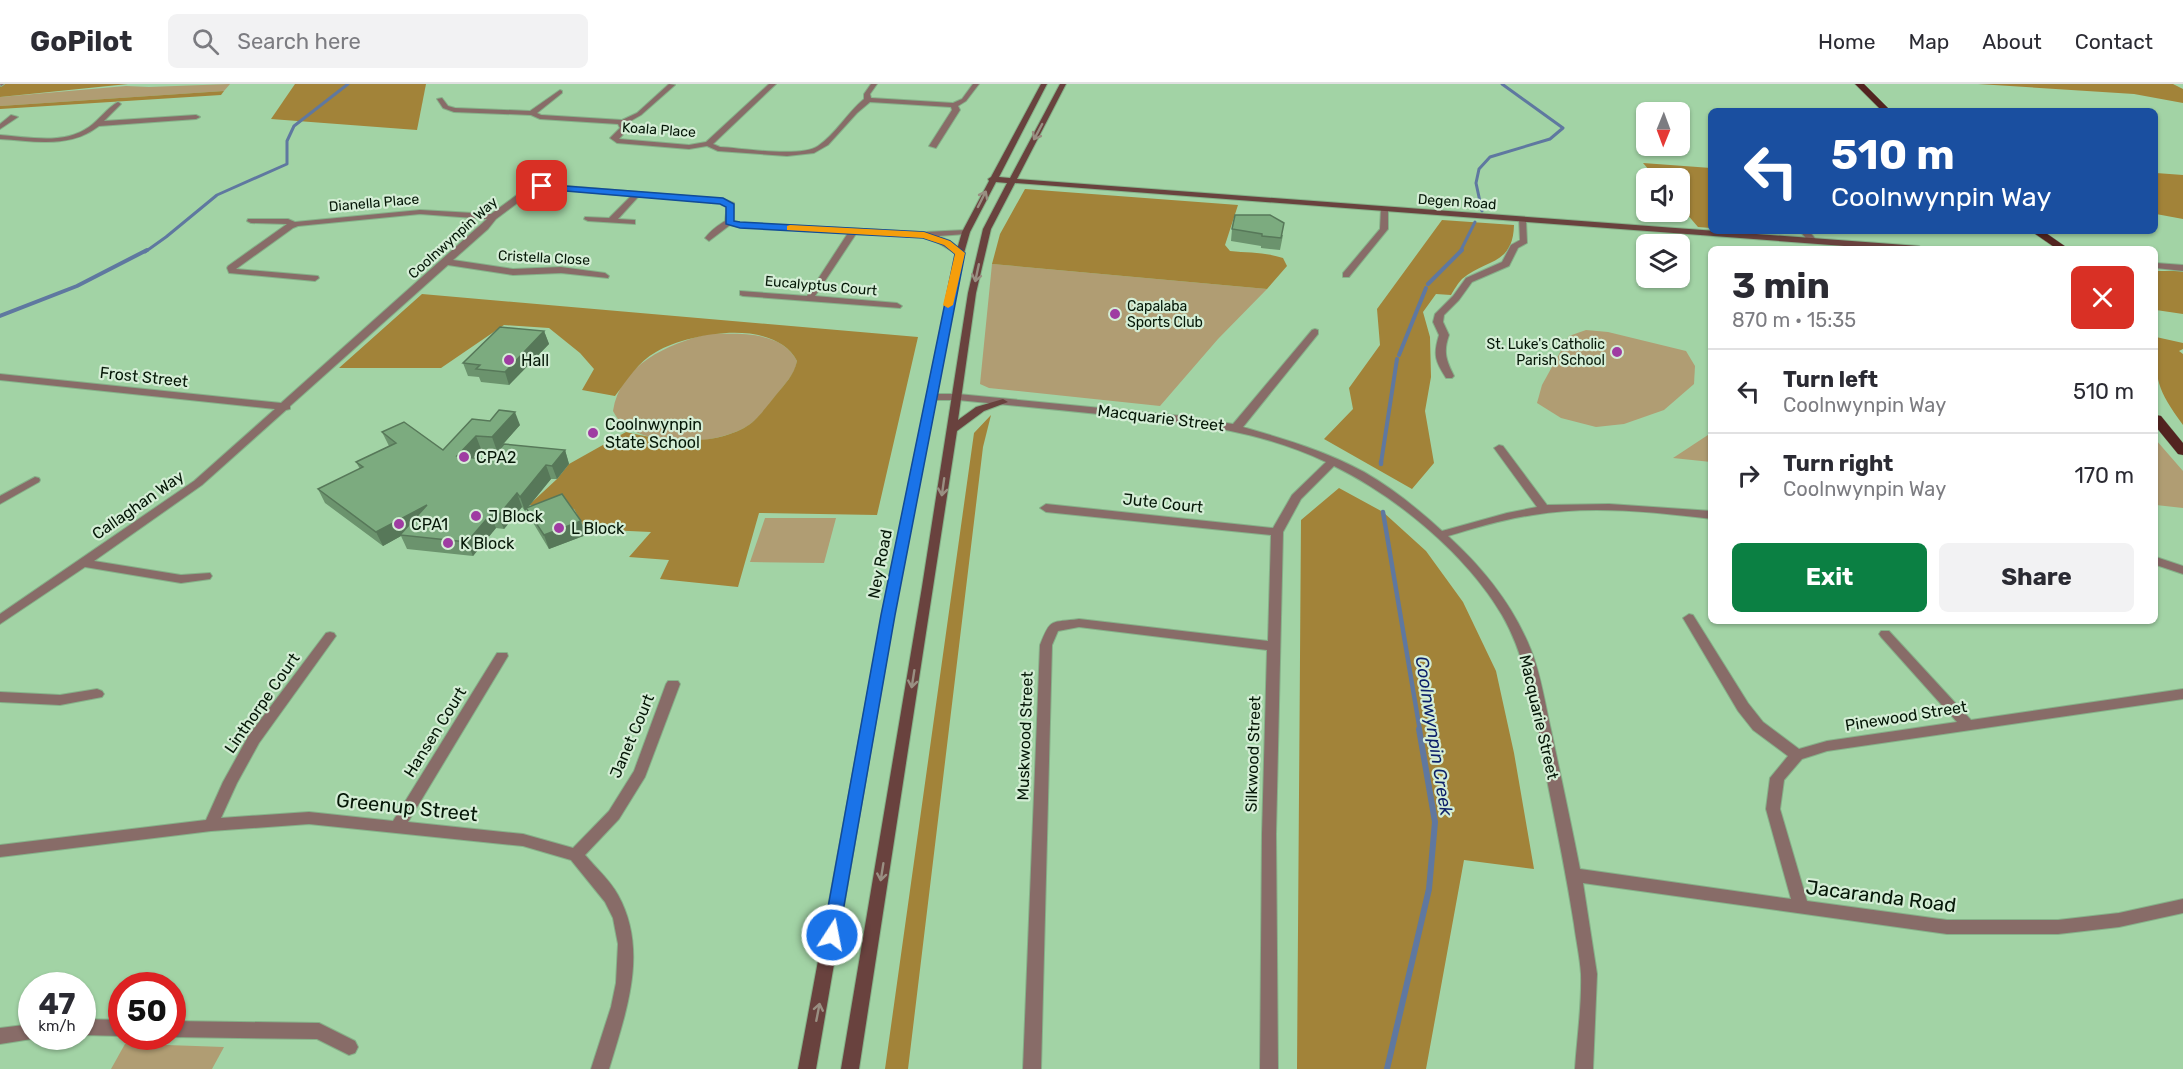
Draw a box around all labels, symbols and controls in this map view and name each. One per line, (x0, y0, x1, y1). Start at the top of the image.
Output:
search box (168, 14, 588, 68)
text: GoPilot (30, 25, 132, 58)
icon: search (189, 25, 222, 58)
text: Search here (237, 28, 361, 55)
text: Home (1818, 29, 1875, 54)
text: Map (1908, 29, 1949, 54)
text: About (1982, 29, 2042, 54)
text: Contact (2075, 29, 2153, 54)
north arrow (1636, 102, 1690, 156)
map controls (1636, 102, 1690, 288)
street label: Koala Place (621, 119, 697, 141)
one-way arrow (1032, 123, 1044, 140)
text: 510 m (1831, 130, 1955, 180)
icon: left (1732, 132, 1810, 210)
pin (516, 160, 567, 211)
button: sound (1636, 168, 1690, 222)
icon: arrive (525, 169, 558, 202)
text: Coolnwynpin Way (1831, 181, 2051, 213)
street label: Dianella Place (328, 191, 420, 215)
one-way arrow (977, 191, 989, 209)
street label: Degen Road (1417, 191, 1497, 213)
street label: Coolnwynpin Way (405, 193, 501, 283)
button: layers (1636, 234, 1690, 288)
street label: Cristella Close (498, 247, 591, 269)
one-way arrow (970, 263, 982, 282)
text: 3 min (1732, 264, 1830, 307)
button: close (2071, 266, 2134, 329)
street label: Eucalyptus Court (764, 273, 878, 299)
place label: Capalaba Sports Club (1127, 298, 1203, 331)
marker: Capalaba Sports Club (1108, 307, 1122, 321)
text: 870 m · 15:35 (1732, 308, 1856, 332)
place label: St. Luke's Catholic Parish School (1487, 336, 1605, 369)
marker: St. Luke's Catholic Parish School (1610, 345, 1624, 359)
place label: Hall (521, 351, 549, 370)
marker: Hall (502, 353, 516, 367)
street label: Frost Street (99, 363, 189, 391)
text: Turn left (1783, 366, 1878, 393)
icon: left (1732, 375, 1765, 408)
text: 510 m (2073, 378, 2134, 405)
text: Coolnwynpin Way (1783, 393, 1946, 417)
street label: Macquarie Street (1097, 401, 1225, 435)
place label: Coolnwynpin State School (605, 415, 702, 452)
marker: Coolnwynpin State School (586, 426, 600, 440)
place label: CPA2 (476, 448, 516, 467)
marker: CPA2 (457, 450, 471, 464)
text: Turn right (1783, 450, 1893, 477)
icon: right (1732, 459, 1765, 492)
text: 170 m (2074, 462, 2134, 489)
street label: Callaghan Way (89, 466, 188, 544)
one-way arrow (938, 476, 949, 496)
text: Coolnwynpin Way (1783, 477, 1946, 501)
street label: Jute Court (1122, 489, 1204, 517)
place label: J Block (488, 507, 544, 526)
marker: J Block (469, 509, 483, 523)
place label: CPA1 (411, 515, 448, 534)
marker: CPA1 (392, 517, 406, 531)
place label: L Block (571, 519, 625, 538)
marker: L Block (552, 521, 566, 535)
street label: Ney Road (864, 528, 896, 600)
place label: K Block (460, 534, 515, 553)
marker: K Block (441, 536, 455, 550)
button: Exit (1732, 543, 1927, 612)
button: Share (1939, 543, 2134, 612)
street label: Linthorpe Court (220, 649, 304, 757)
street label: Macquarie Street (1515, 653, 1563, 781)
water label: Coolnwynpin Creek (1410, 654, 1458, 818)
one-way arrow (907, 669, 918, 689)
street label: Muskwood Street (1013, 671, 1037, 801)
street label: Hansen Court (400, 684, 470, 780)
street label: Janet Court (606, 691, 658, 781)
street label: Silkwood Street (1241, 695, 1265, 813)
street label: Pinewood Street (1844, 697, 1968, 735)
street label: Greenup Street (335, 788, 479, 826)
one-way arrow (876, 861, 887, 881)
street label: Jacaranda Road (1804, 875, 1958, 917)
position arrow (800, 903, 864, 967)
speed limit sign: 50 (108, 972, 186, 1050)
text: 47 (39, 986, 75, 1022)
one-way arrow (813, 1002, 824, 1022)
text: km/h (38, 1017, 76, 1035)

